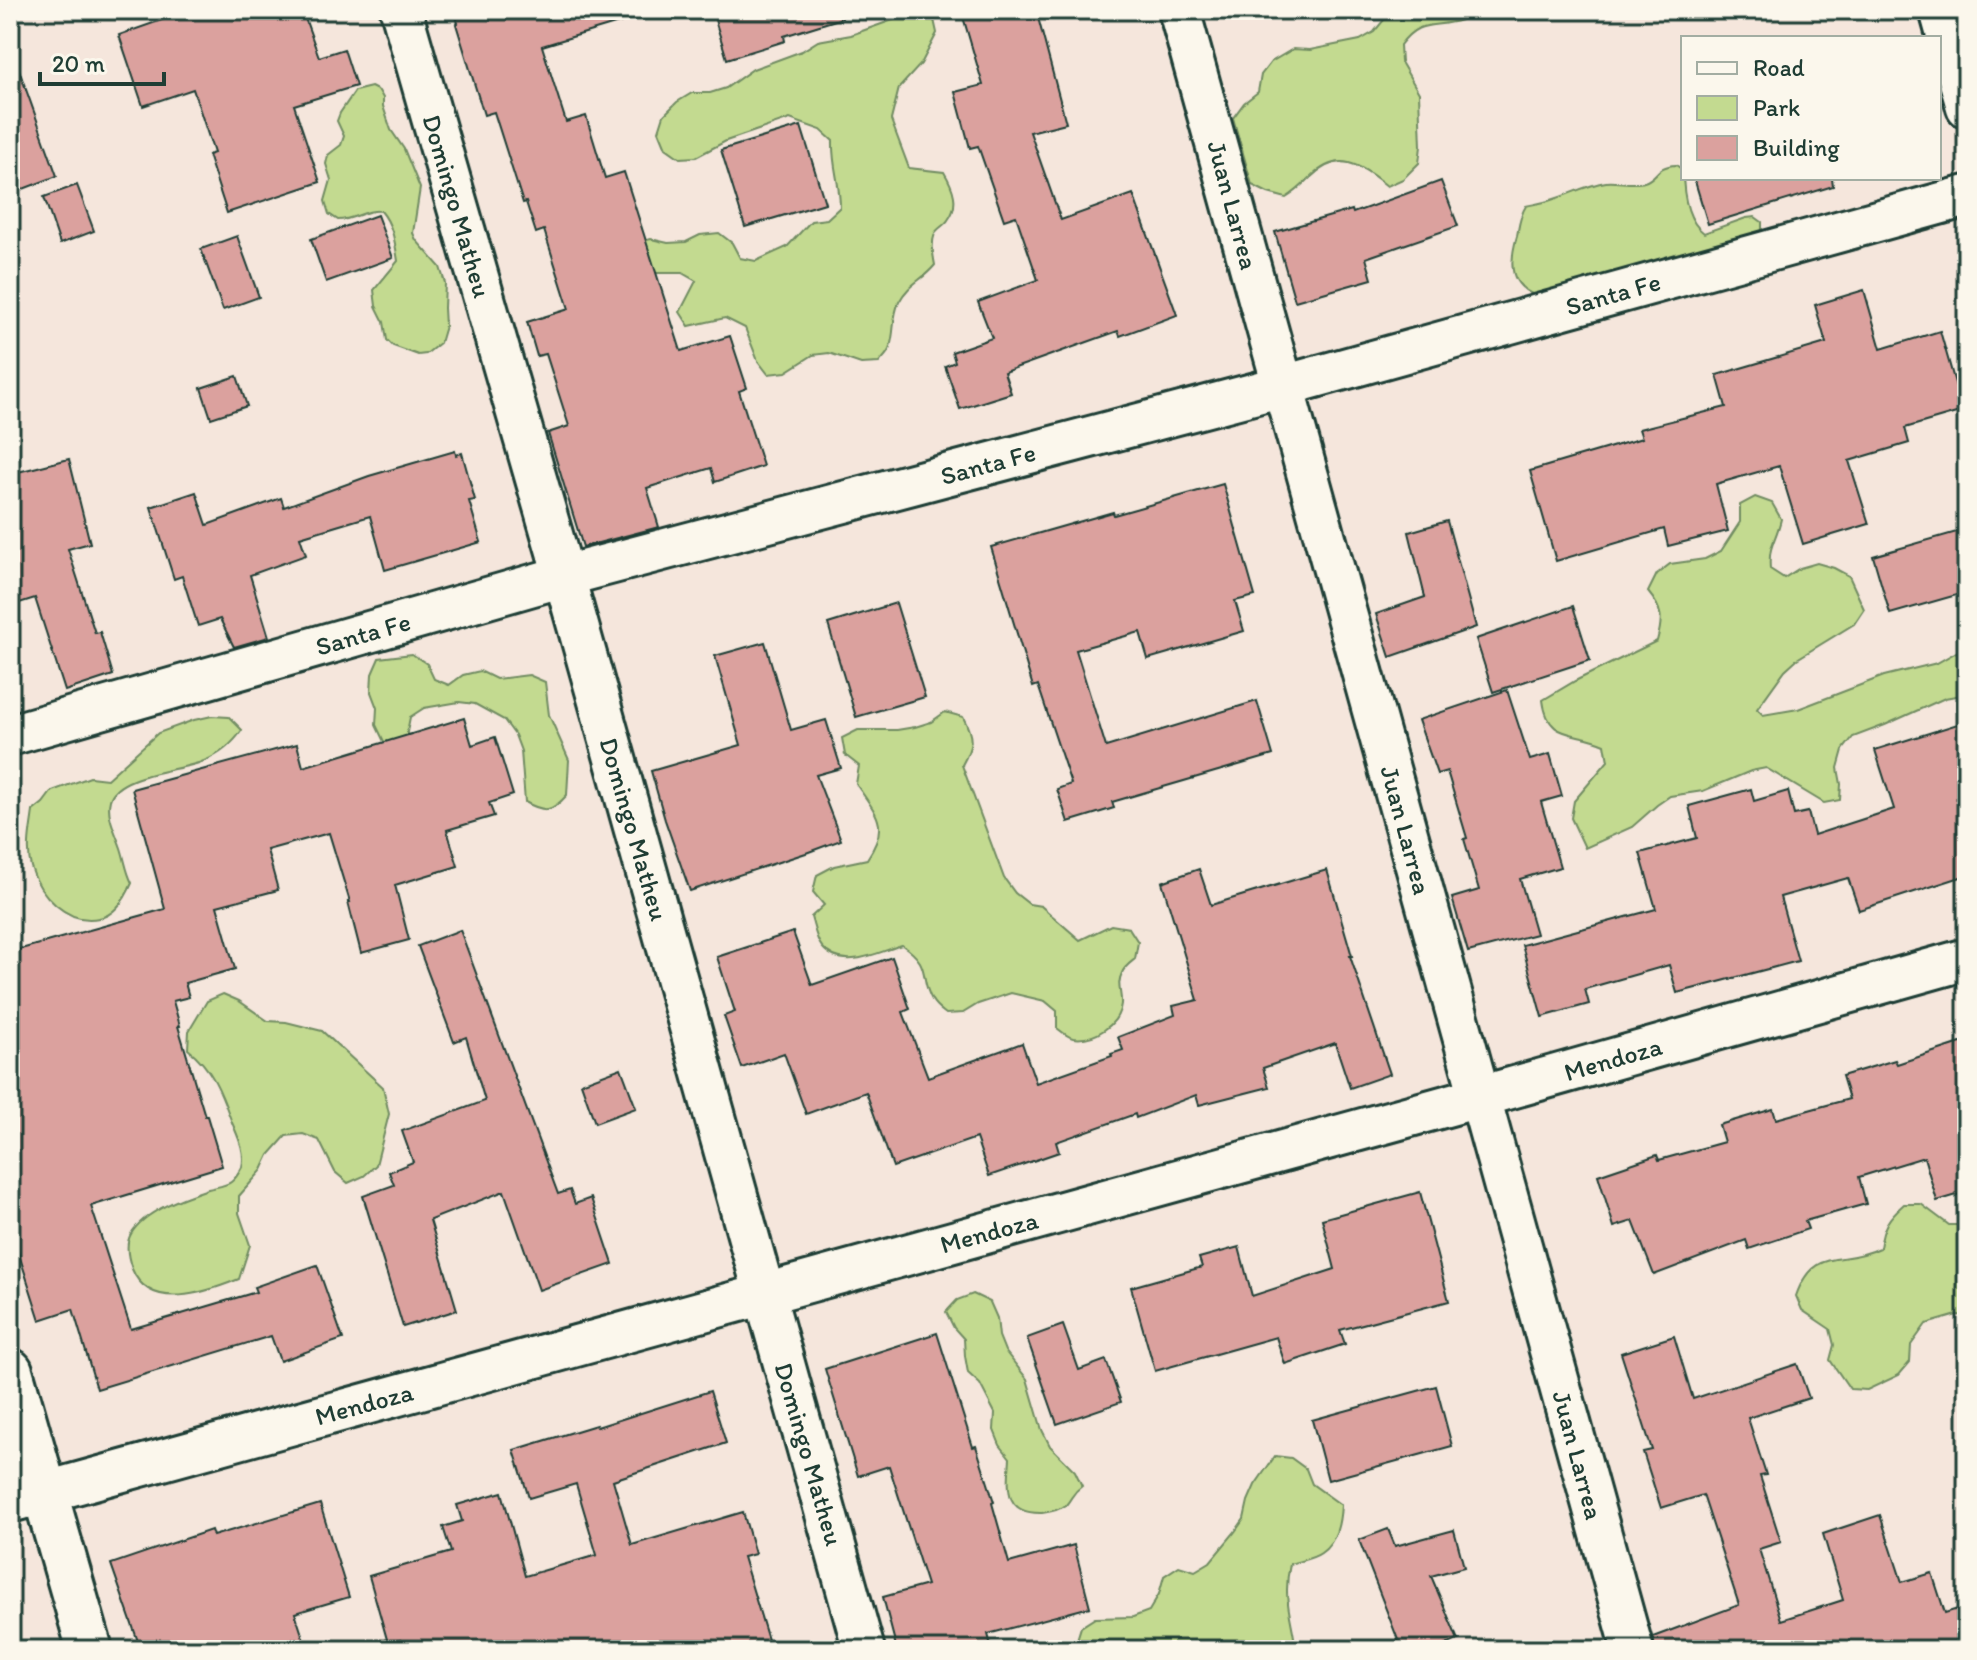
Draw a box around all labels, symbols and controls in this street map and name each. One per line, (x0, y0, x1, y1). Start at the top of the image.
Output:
scale bar (40, 36, 164, 86)
legend (1681, 36, 1941, 180)
text: 20 m (52, 49, 105, 78)
text: Road (1753, 53, 1805, 82)
text: Park (1753, 93, 1800, 122)
street label: Domingo Matheu (416, 111, 498, 301)
text: Building (1753, 133, 1840, 162)
street label: Juan Larrea (1200, 137, 1266, 273)
street label: Santa Fe (1562, 265, 1664, 323)
street label: Santa Fe (937, 436, 1039, 492)
street label: Santa Fe (312, 605, 414, 663)
street label: Domingo Matheu (593, 734, 675, 924)
street label: Juan Larrea (1373, 762, 1439, 898)
street label: Mendoza (1560, 1030, 1666, 1088)
street label: Mendoza (936, 1203, 1042, 1260)
street label: Domingo Matheu (768, 1359, 850, 1549)
street label: Mendoza (311, 1375, 417, 1432)
street label: Juan Larrea (1545, 1387, 1611, 1523)

